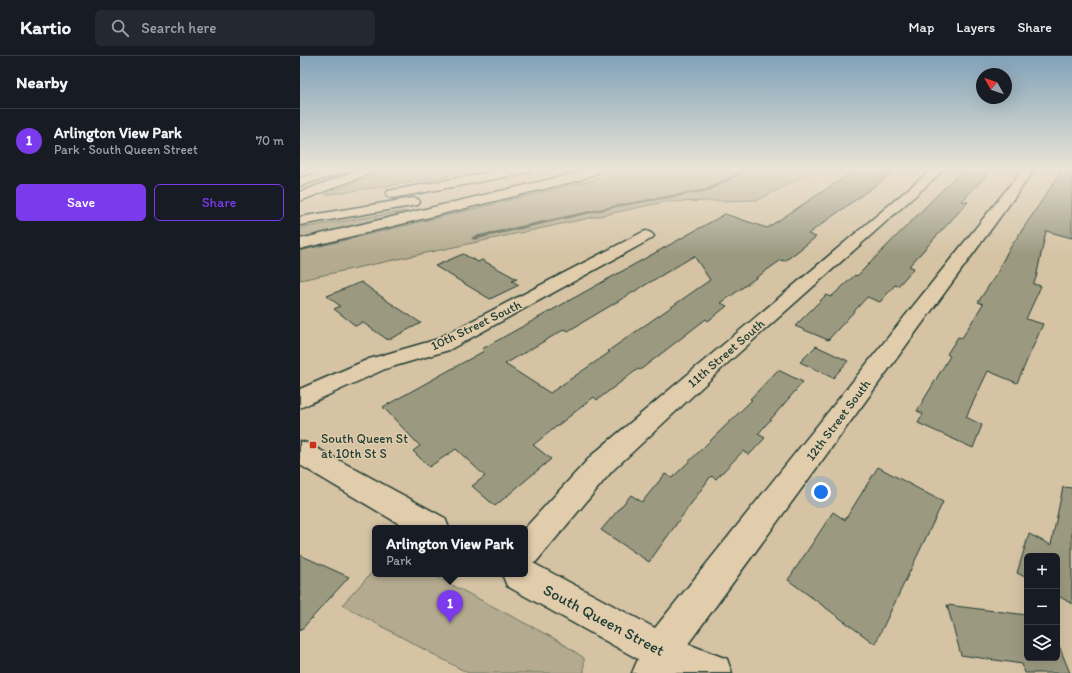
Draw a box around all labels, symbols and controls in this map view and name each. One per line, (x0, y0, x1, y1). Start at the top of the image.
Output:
search box (95, 10, 375, 46)
text: Kartio (20, 16, 71, 39)
icon: search (109, 17, 131, 39)
text: Search here (141, 19, 216, 37)
text: Map (909, 19, 934, 36)
text: Layers (956, 19, 995, 36)
text: Share (1017, 19, 1052, 36)
north arrow (976, 68, 1012, 104)
text: Nearby (16, 72, 68, 92)
text: Arlington View Park (54, 124, 182, 142)
text: 1 (26, 133, 32, 148)
text: 70 m (256, 133, 284, 148)
text: Park · South Queen Street (54, 142, 198, 157)
button: Save (16, 184, 146, 221)
button: Share (154, 184, 284, 221)
street label: 10th Street South (428, 297, 524, 353)
street label: 11th Street South (684, 316, 768, 390)
street label: 12th Street South (803, 376, 873, 464)
place label: South Queen St at 10th St S (321, 431, 408, 461)
marker: South Queen St at 10th St S (308, 440, 318, 450)
your location (811, 482, 831, 502)
popup (372, 525, 528, 577)
text: Arlington View Park (386, 535, 514, 553)
text: Park (386, 553, 412, 568)
map controls (1024, 553, 1060, 661)
button: + (1024, 553, 1060, 589)
street label: South Queen Street (540, 580, 668, 660)
button: − (1024, 589, 1060, 625)
pin: 1 (437, 590, 463, 623)
button: layers (1024, 625, 1060, 661)

